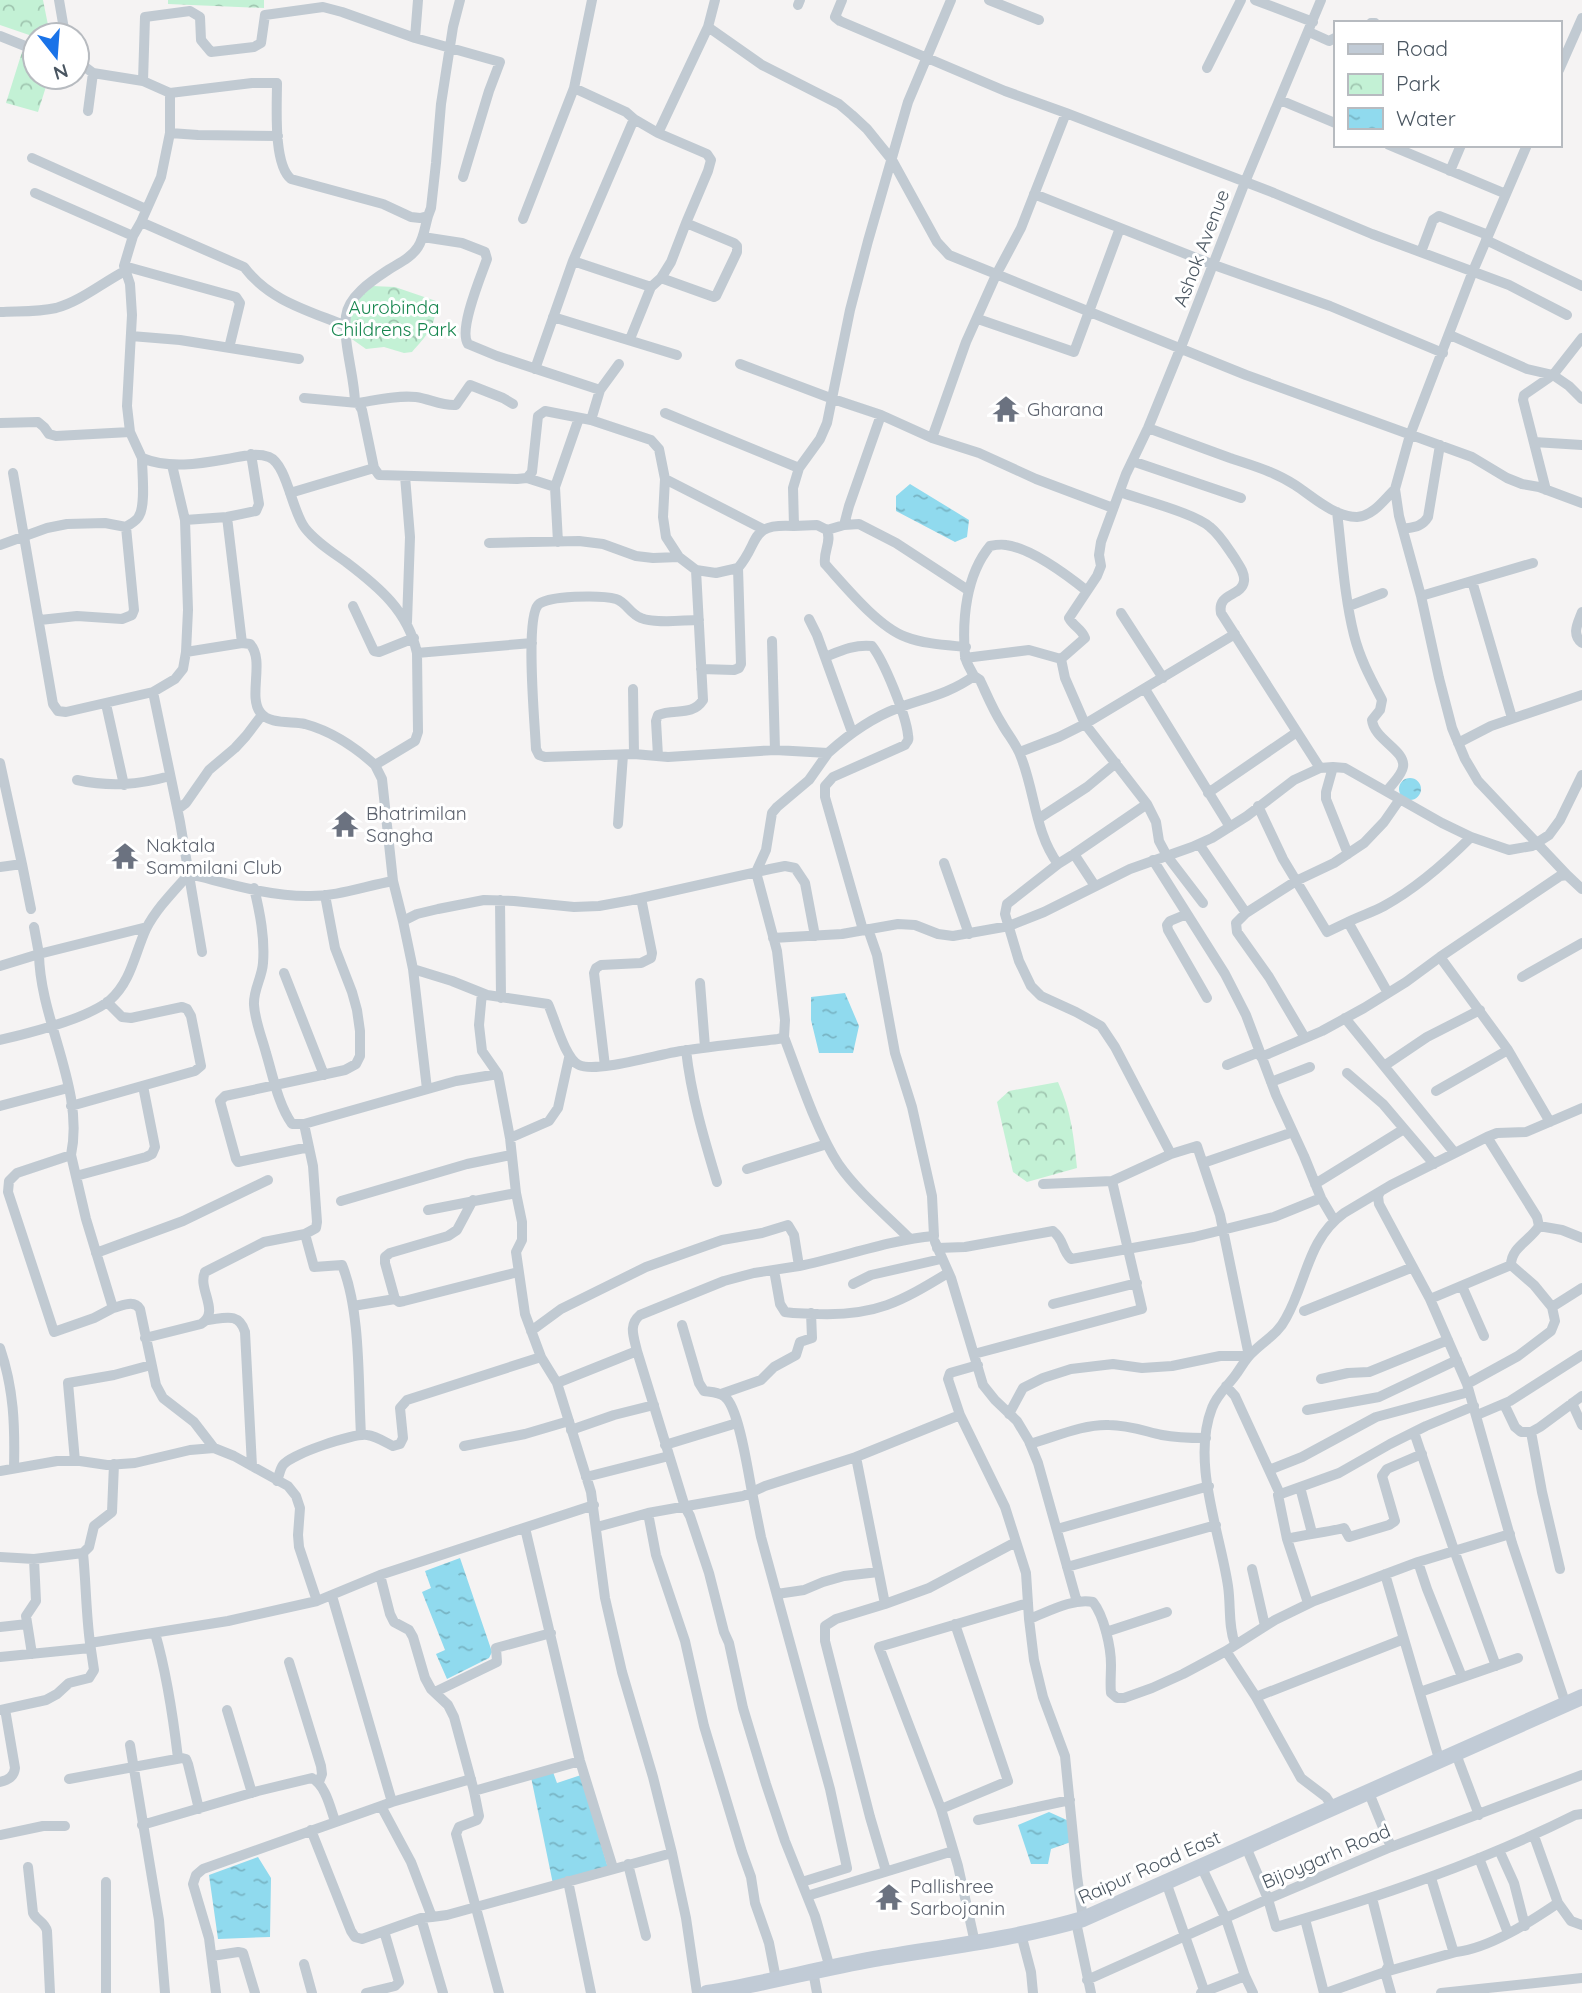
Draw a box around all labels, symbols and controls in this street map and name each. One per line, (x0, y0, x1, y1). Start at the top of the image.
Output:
north arrow (21, 21, 91, 91)
legend (1334, 21, 1561, 147)
text: Road (1396, 35, 1448, 61)
text: N (51, 59, 71, 86)
text: Park (1396, 70, 1440, 96)
text: Water (1396, 105, 1456, 131)
street label: Ashok Avenue (1168, 186, 1234, 310)
park label: Aurobinda Childrens Park (331, 295, 457, 341)
temple icon: Gharana (991, 394, 1021, 424)
place label: Gharana (1027, 397, 1104, 421)
place label: Bhatrimilan Sangha (366, 801, 467, 847)
temple icon: Bhatrimilan Sangha (330, 809, 360, 839)
place label: Naktala Sammilani Club (146, 833, 282, 879)
temple icon: Naktala Sammilani Club (110, 841, 140, 871)
street label: Bijoygarh Road (1258, 1818, 1394, 1894)
street label: Raipur Road East (1074, 1825, 1224, 1909)
place label: Pallishree Sarbojanin (910, 1874, 1005, 1920)
temple icon: Pallishree Sarbojanin (874, 1882, 904, 1912)

